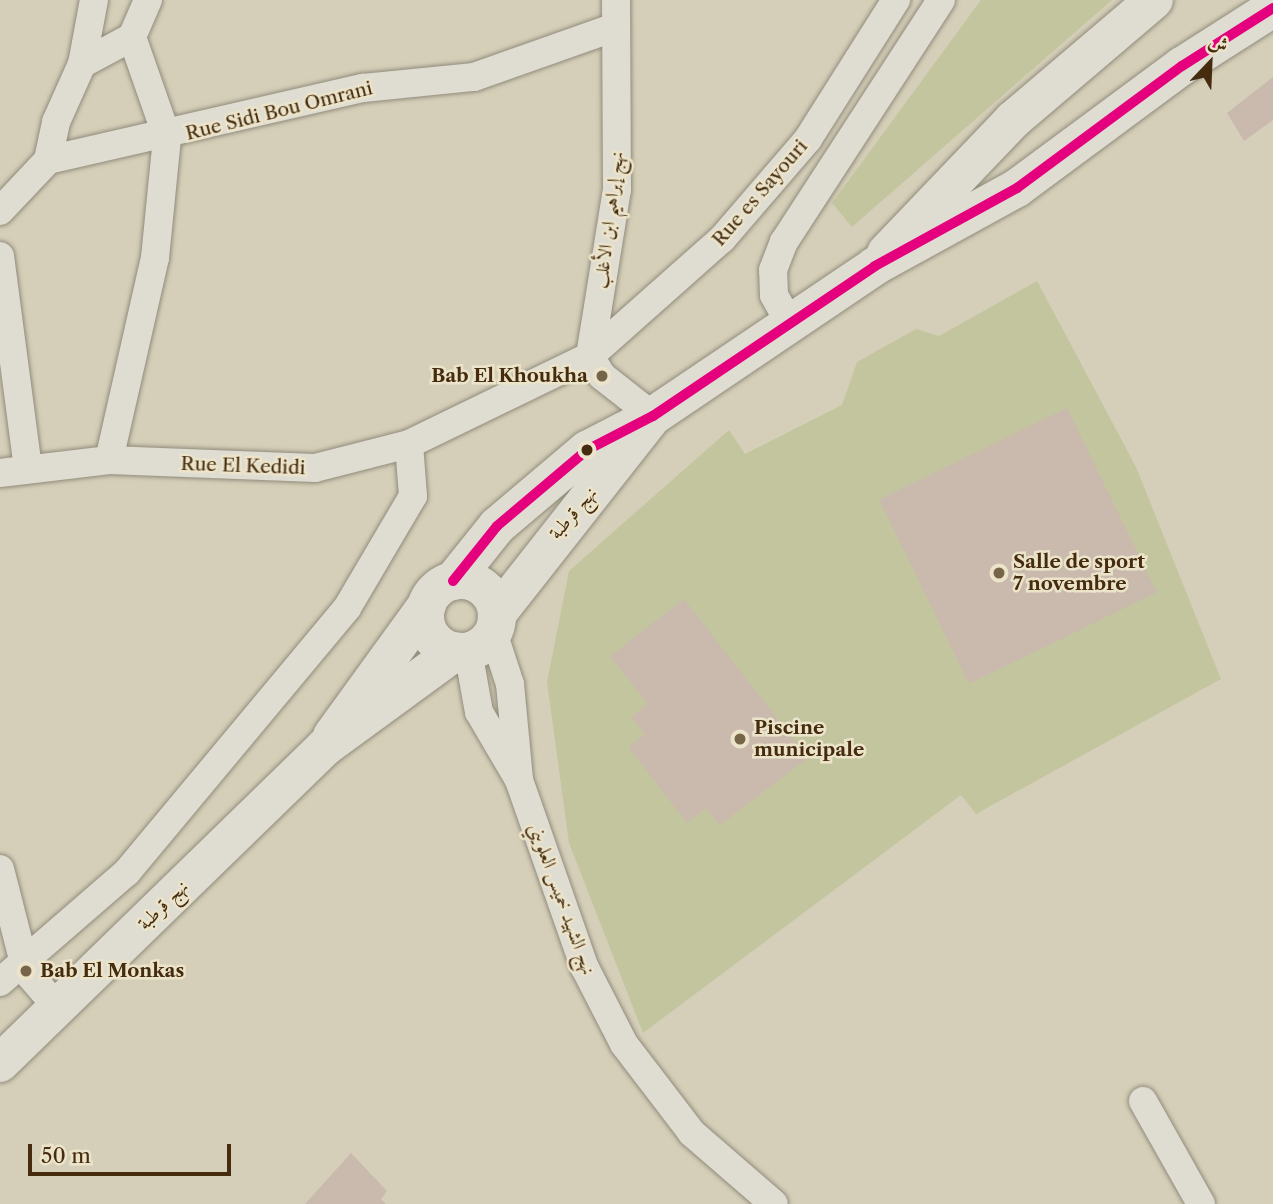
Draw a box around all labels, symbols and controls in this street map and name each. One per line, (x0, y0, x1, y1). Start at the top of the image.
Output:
north arrow (1175, 28, 1245, 98)
text: ش (1205, 29, 1232, 57)
street label: Rue Sidi Bou Omrani (183, 77, 375, 145)
street label: Rue es Sayouri (708, 135, 812, 251)
street label: نهج إبراهيم ابن الأغلب (589, 150, 629, 290)
place label: Bab El Khoukha (431, 365, 588, 387)
marker: Bab El Khoukha (594, 368, 610, 384)
unlabelled marker (580, 443, 594, 457)
street label: Rue El Kedidi (180, 452, 306, 480)
street label: نهج قرطبة (544, 482, 602, 544)
place label: Salle de sport 7 novembre (1013, 551, 1145, 595)
marker: Salle de sport 7 novembre (991, 565, 1007, 581)
place label: Piscine municipale (754, 717, 864, 761)
marker: Piscine municipale (732, 731, 748, 747)
street label: نهج الشهيد خميس العلويني (524, 820, 600, 978)
street label: نهج قرطبة (133, 875, 193, 935)
place label: Bab El Monkas (40, 960, 184, 982)
marker: Bab El Monkas (18, 963, 34, 979)
scale bar (32, 1130, 234, 1174)
text: 50 m (41, 1143, 91, 1168)

